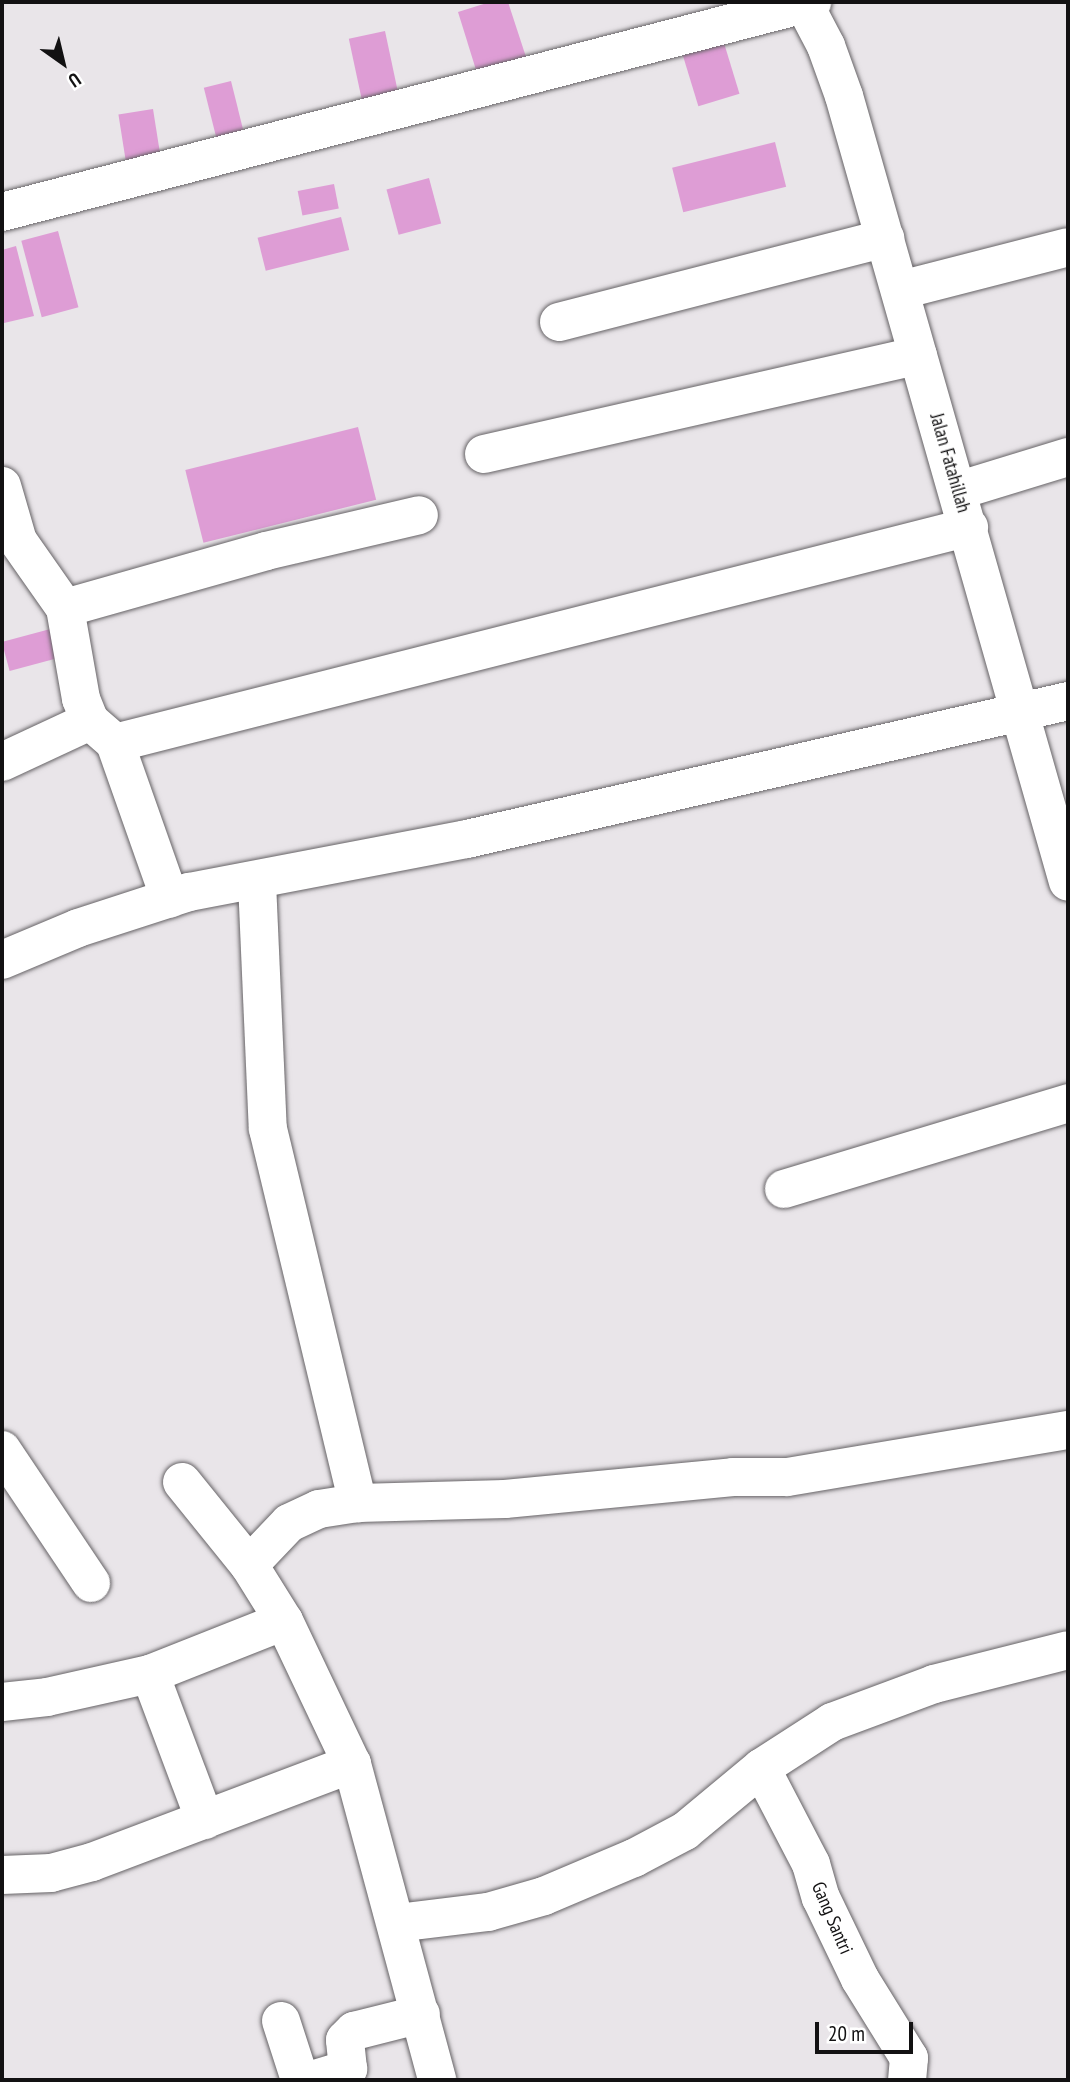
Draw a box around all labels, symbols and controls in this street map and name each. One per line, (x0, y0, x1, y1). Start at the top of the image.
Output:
north arrow (28, 28, 98, 98)
text: U (64, 68, 86, 93)
street label: Jalan Fatahillah (925, 411, 975, 515)
street label: Gang Santri (807, 1878, 857, 1958)
scale bar (818, 2008, 916, 2052)
text: 20 m (828, 2020, 865, 2047)

